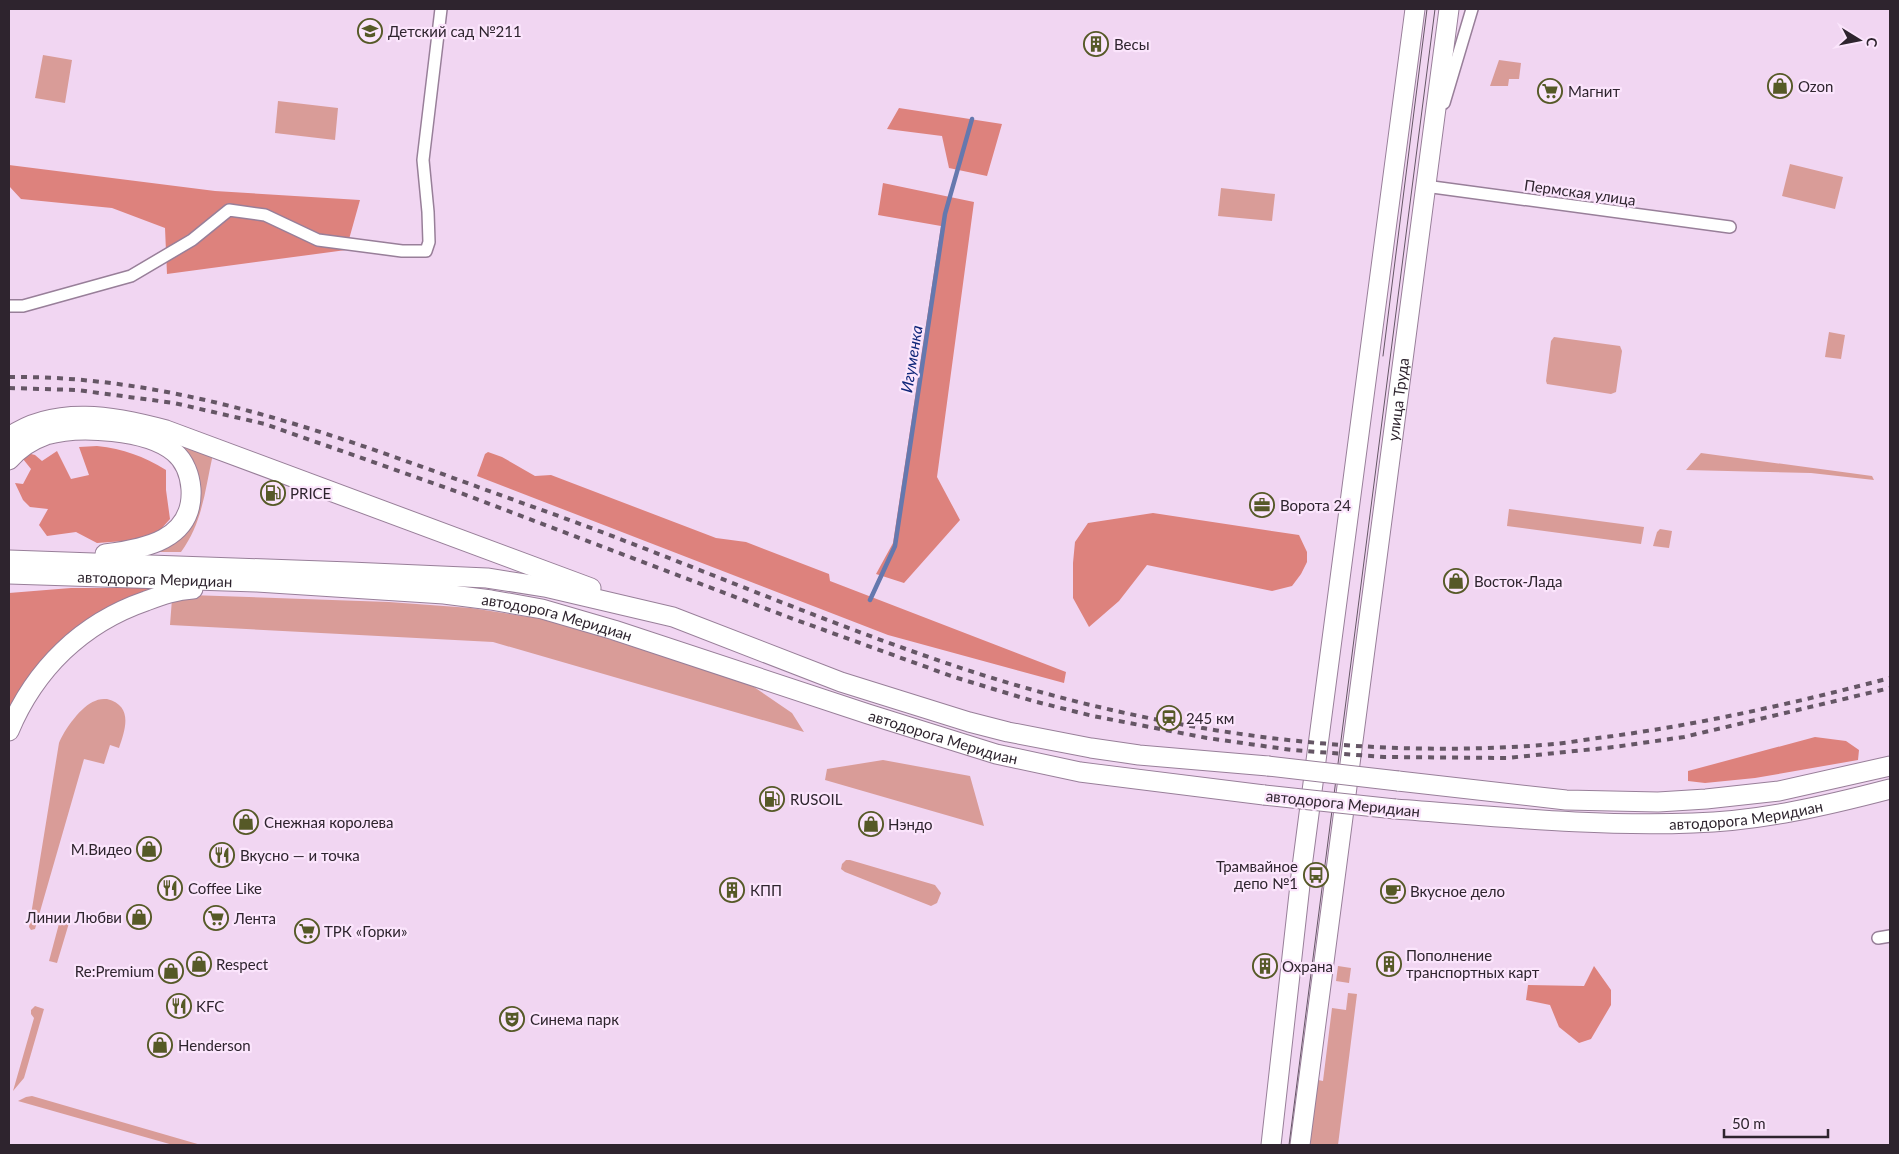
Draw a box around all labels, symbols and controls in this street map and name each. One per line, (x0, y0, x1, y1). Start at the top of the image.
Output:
north arrow (1834, 15, 1884, 65)
school or university icon: Детский сад №211 (357, 18, 383, 44)
place label: Детский сад №211 (388, 22, 522, 40)
building icon: Весы (1083, 31, 1109, 57)
place label: Весы (1114, 35, 1150, 53)
text: С (1863, 36, 1881, 49)
shop icon: Ozon (1767, 73, 1793, 99)
place label: Ozon (1798, 77, 1833, 95)
supermarket icon: Магнит (1537, 78, 1563, 104)
place label: Магнит (1568, 82, 1620, 100)
street label: Пермская улица (1523, 175, 1637, 209)
water label: Игуменка (896, 324, 926, 394)
street label: улица Труда (1383, 357, 1412, 442)
fuel station icon: PRICE (260, 480, 286, 506)
place label: PRICE (290, 484, 331, 502)
office icon: Ворота 24 (1249, 492, 1275, 518)
place label: Ворота 24 (1280, 496, 1351, 514)
street label: автодорога Меридиан (77, 567, 233, 590)
shop icon: Восток-Лада (1443, 568, 1469, 594)
place label: Восток-Лада (1474, 572, 1562, 590)
street label: автодорога Меридиан (481, 590, 635, 644)
station icon: 245 км (1156, 705, 1182, 731)
street label: автодорога Меридиан (867, 706, 1020, 767)
place label: 245 км (1186, 709, 1234, 727)
fuel station icon: RUSOIL (759, 786, 785, 812)
street label: автодорога Меридиан (1265, 786, 1421, 820)
place label: RUSOIL (790, 790, 843, 808)
street label: автодорога Меридиан (1669, 797, 1824, 833)
shop icon: Снежная королева (233, 809, 259, 835)
shop icon: Нэндо (858, 811, 884, 837)
place label: Снежная королева (264, 813, 393, 831)
place label: Нэндо (888, 815, 933, 833)
shop icon: М.Видео (136, 836, 162, 862)
place label: М.Видео (71, 840, 132, 858)
restaurant icon: Вкусно — и точка (209, 842, 235, 868)
place label: Вкусно — и точка (240, 846, 360, 864)
place label: Трамвайное депо №1 (1216, 857, 1298, 892)
bus stop icon: Трамвайное депо №1 (1303, 862, 1329, 888)
restaurant icon: Coffee Like (157, 875, 183, 901)
building icon: КПП (719, 877, 745, 903)
cafe icon: Вкусное дело (1380, 878, 1406, 904)
place label: Coffee Like (188, 879, 262, 897)
place label: КПП (750, 881, 782, 899)
place label: Вкусное дело (1410, 882, 1505, 900)
shop icon: Линии Любви (126, 904, 152, 930)
supermarket icon: Лента (203, 905, 229, 931)
place label: Линии Любви (25, 908, 122, 926)
place label: Лента (233, 909, 276, 927)
supermarket icon: ТРК «Горки» (294, 918, 320, 944)
place label: ТРК «Горки» (324, 922, 407, 940)
place label: Пополнение транспортных карт (1406, 946, 1540, 981)
shop icon: Respect (186, 951, 212, 977)
building icon: Пополнение транспортных карт (1376, 951, 1402, 977)
building icon: Охрана (1252, 953, 1278, 979)
place label: Respect (216, 955, 269, 973)
place label: Охрана (1282, 957, 1333, 975)
shop icon: Re:Premium (158, 958, 184, 984)
place label: Re:Premium (75, 962, 154, 980)
restaurant icon: KFC (166, 993, 192, 1019)
place label: KFC (196, 997, 224, 1015)
theatre icon: Синема парк (499, 1006, 525, 1032)
place label: Синема парк (530, 1010, 619, 1028)
shop icon: Henderson (147, 1032, 173, 1058)
place label: Henderson (178, 1036, 251, 1054)
scale bar (1724, 1106, 1828, 1138)
text: 50 m (1732, 1114, 1766, 1132)

